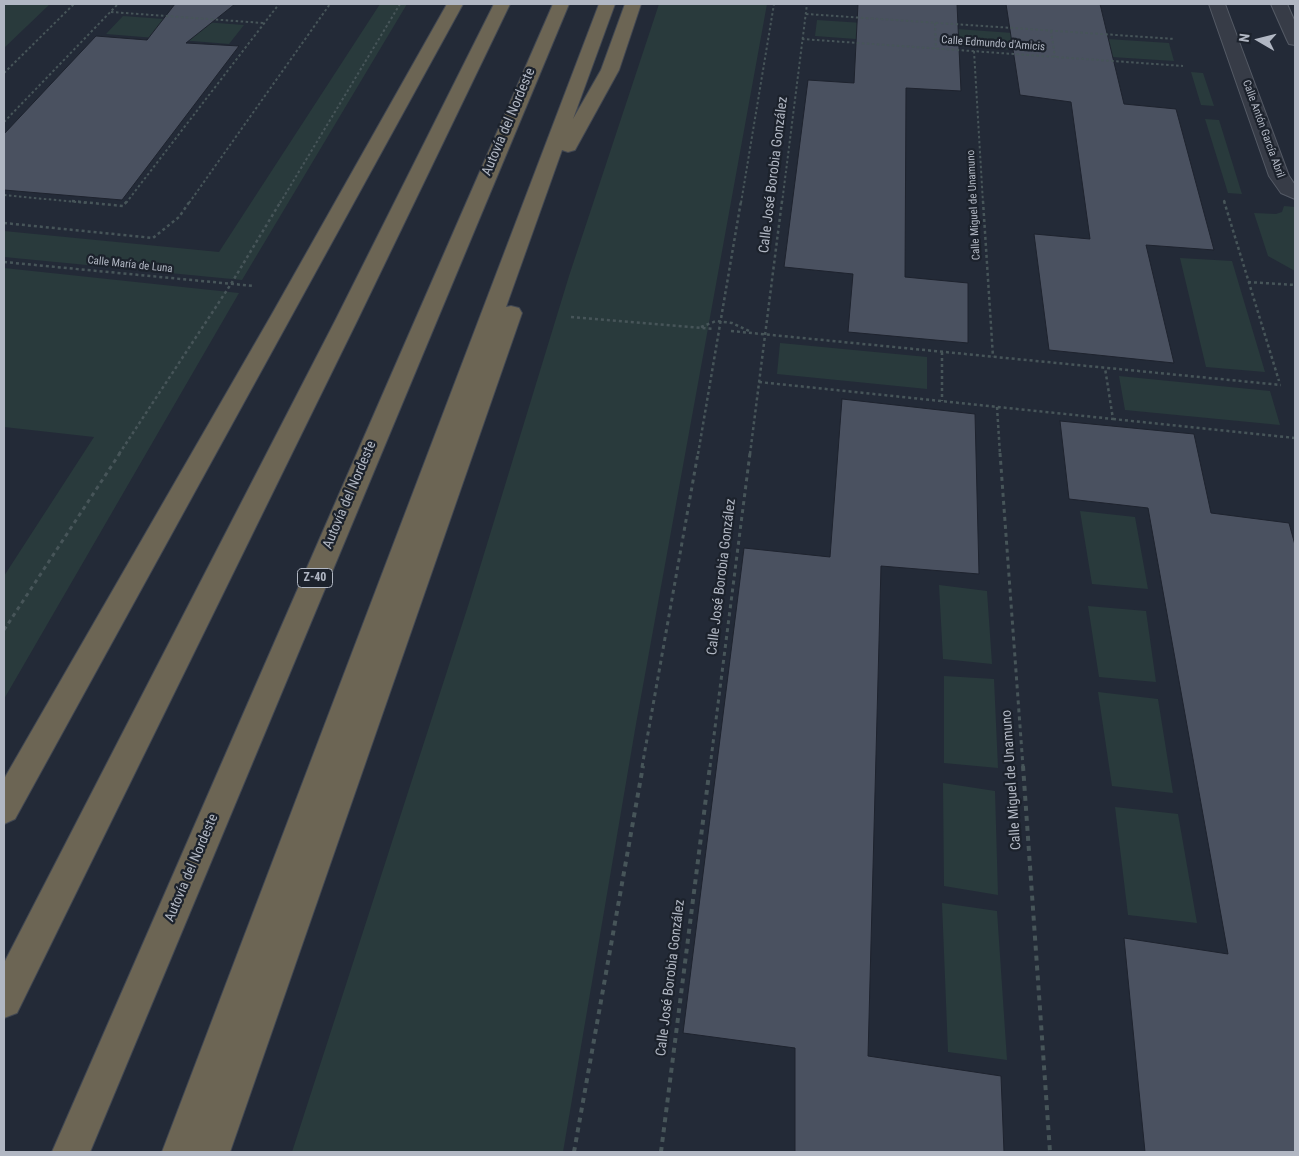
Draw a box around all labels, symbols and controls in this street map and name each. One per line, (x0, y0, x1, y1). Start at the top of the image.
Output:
north arrow (1234, 15, 1284, 65)
text: N (1236, 33, 1253, 43)
street label: Calle Edmundo d'Amicis (941, 34, 1045, 54)
street label: Autovía del Nordeste (479, 66, 539, 178)
street label: Calle Antón García Abril (1239, 78, 1287, 180)
street label: Calle José Borobia González (756, 96, 792, 254)
street label: Calle Miguel de Unamuno (965, 150, 983, 260)
street label: Calle María de Luna (87, 254, 173, 276)
street label: Autovía del Nordeste (320, 439, 380, 551)
street label: Calle José Borobia González (704, 498, 740, 656)
road number: Z-40 (298, 568, 332, 588)
street label: Calle Miguel de Unamuno (999, 709, 1025, 851)
street label: Autovía del Nordeste (162, 812, 222, 924)
street label: Calle José Borobia González (653, 899, 689, 1057)

